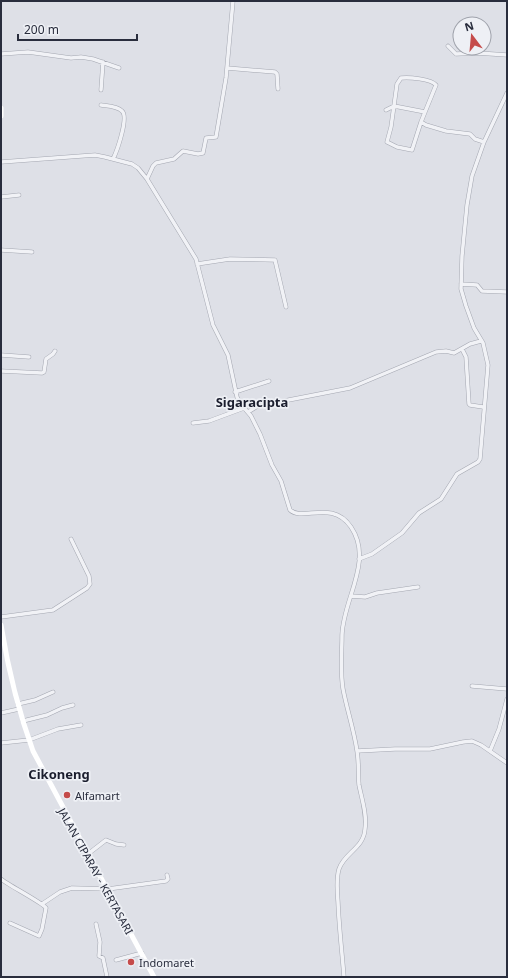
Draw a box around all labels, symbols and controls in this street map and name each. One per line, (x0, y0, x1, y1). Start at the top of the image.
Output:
scale bar (18, 16, 137, 42)
north arrow (452, 16, 492, 56)
text: N (463, 17, 475, 34)
text: 200 m (24, 21, 59, 38)
district label: Sigaracipta (216, 393, 288, 411)
district label: Cikoneng (28, 765, 90, 783)
place label: Alfamart (75, 788, 120, 803)
marker: Alfamart (62, 790, 72, 800)
street label: JALAN CIPARAY - KERTASARI (54, 804, 137, 937)
place label: Indomaret (139, 955, 194, 970)
marker: Indomaret (126, 957, 136, 967)

